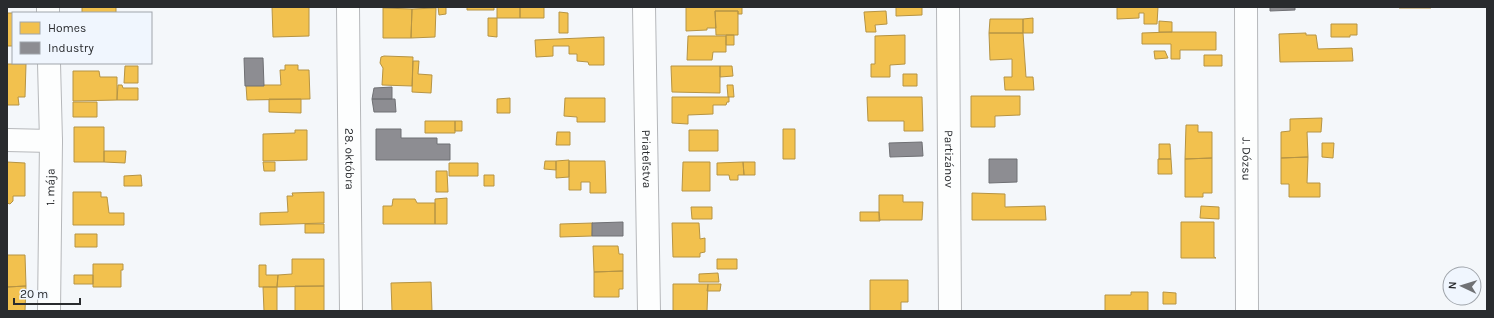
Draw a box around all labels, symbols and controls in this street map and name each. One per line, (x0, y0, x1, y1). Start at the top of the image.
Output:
legend (12, 12, 152, 64)
text: Homes (48, 21, 86, 35)
text: Industry (48, 41, 94, 55)
street label: 28. októbra (342, 128, 357, 190)
street label: Priateľstva (639, 130, 654, 188)
street label: Partizánov (942, 130, 956, 188)
street label: J. Dózsu (1239, 137, 1254, 181)
street label: 1. mája (43, 168, 58, 206)
north arrow (1442, 266, 1482, 306)
scale bar (14, 280, 80, 306)
text: N (1446, 281, 1459, 290)
text: 20 m (20, 287, 48, 301)

